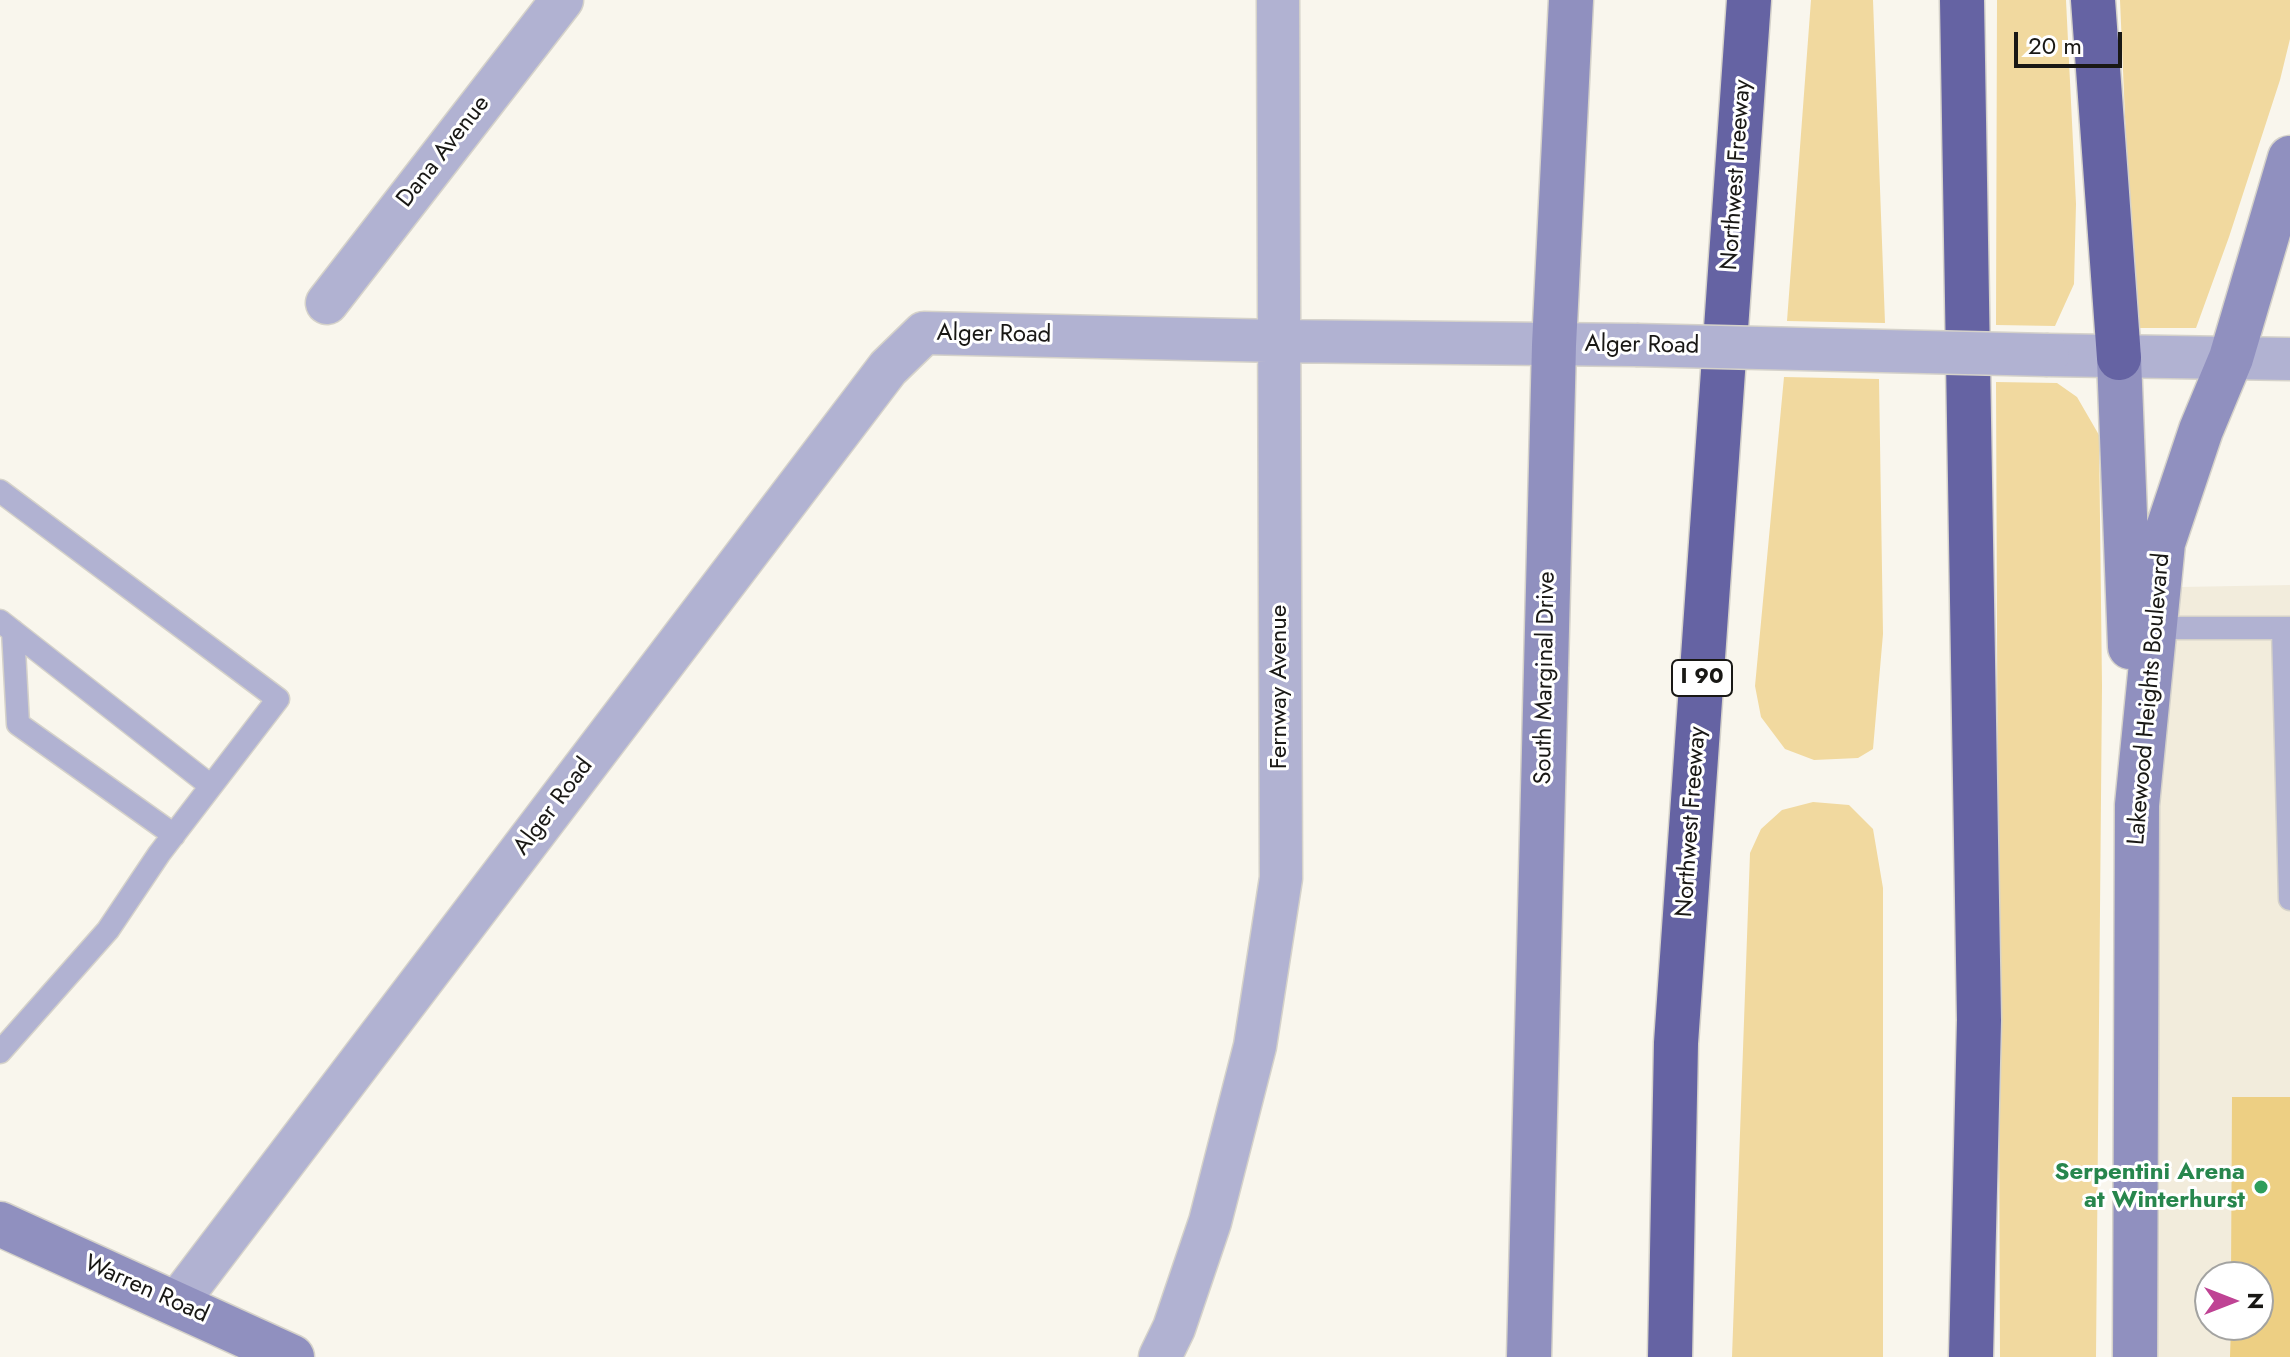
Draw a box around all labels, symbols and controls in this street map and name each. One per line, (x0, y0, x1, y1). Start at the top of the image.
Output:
scale bar (2018, 16, 2126, 66)
text: 20 m (2028, 28, 2082, 63)
street label: Northwest Freeway (1716, 79, 1758, 271)
street label: Dana Avenue (391, 90, 497, 214)
street label: Alger Road (936, 320, 1052, 350)
street label: Alger Road (1584, 331, 1700, 361)
street label: Lakewood Heights Boulevard (2123, 552, 2177, 846)
street label: South Marginal Drive (1530, 571, 1562, 785)
street label: Fernway Avenue (1266, 605, 1294, 769)
road number: I 90 (1672, 660, 1732, 696)
street label: Northwest Freeway (1671, 726, 1713, 918)
street label: Alger Road (508, 753, 600, 861)
place label: Serpentini Arena at Winterhurst (2055, 1159, 2245, 1215)
marker: Serpentini Arena at Winterhurst (2252, 1178, 2270, 1196)
street label: Warren Road (79, 1250, 213, 1330)
north arrow (2194, 1261, 2274, 1341)
text: N (2240, 1292, 2272, 1310)

